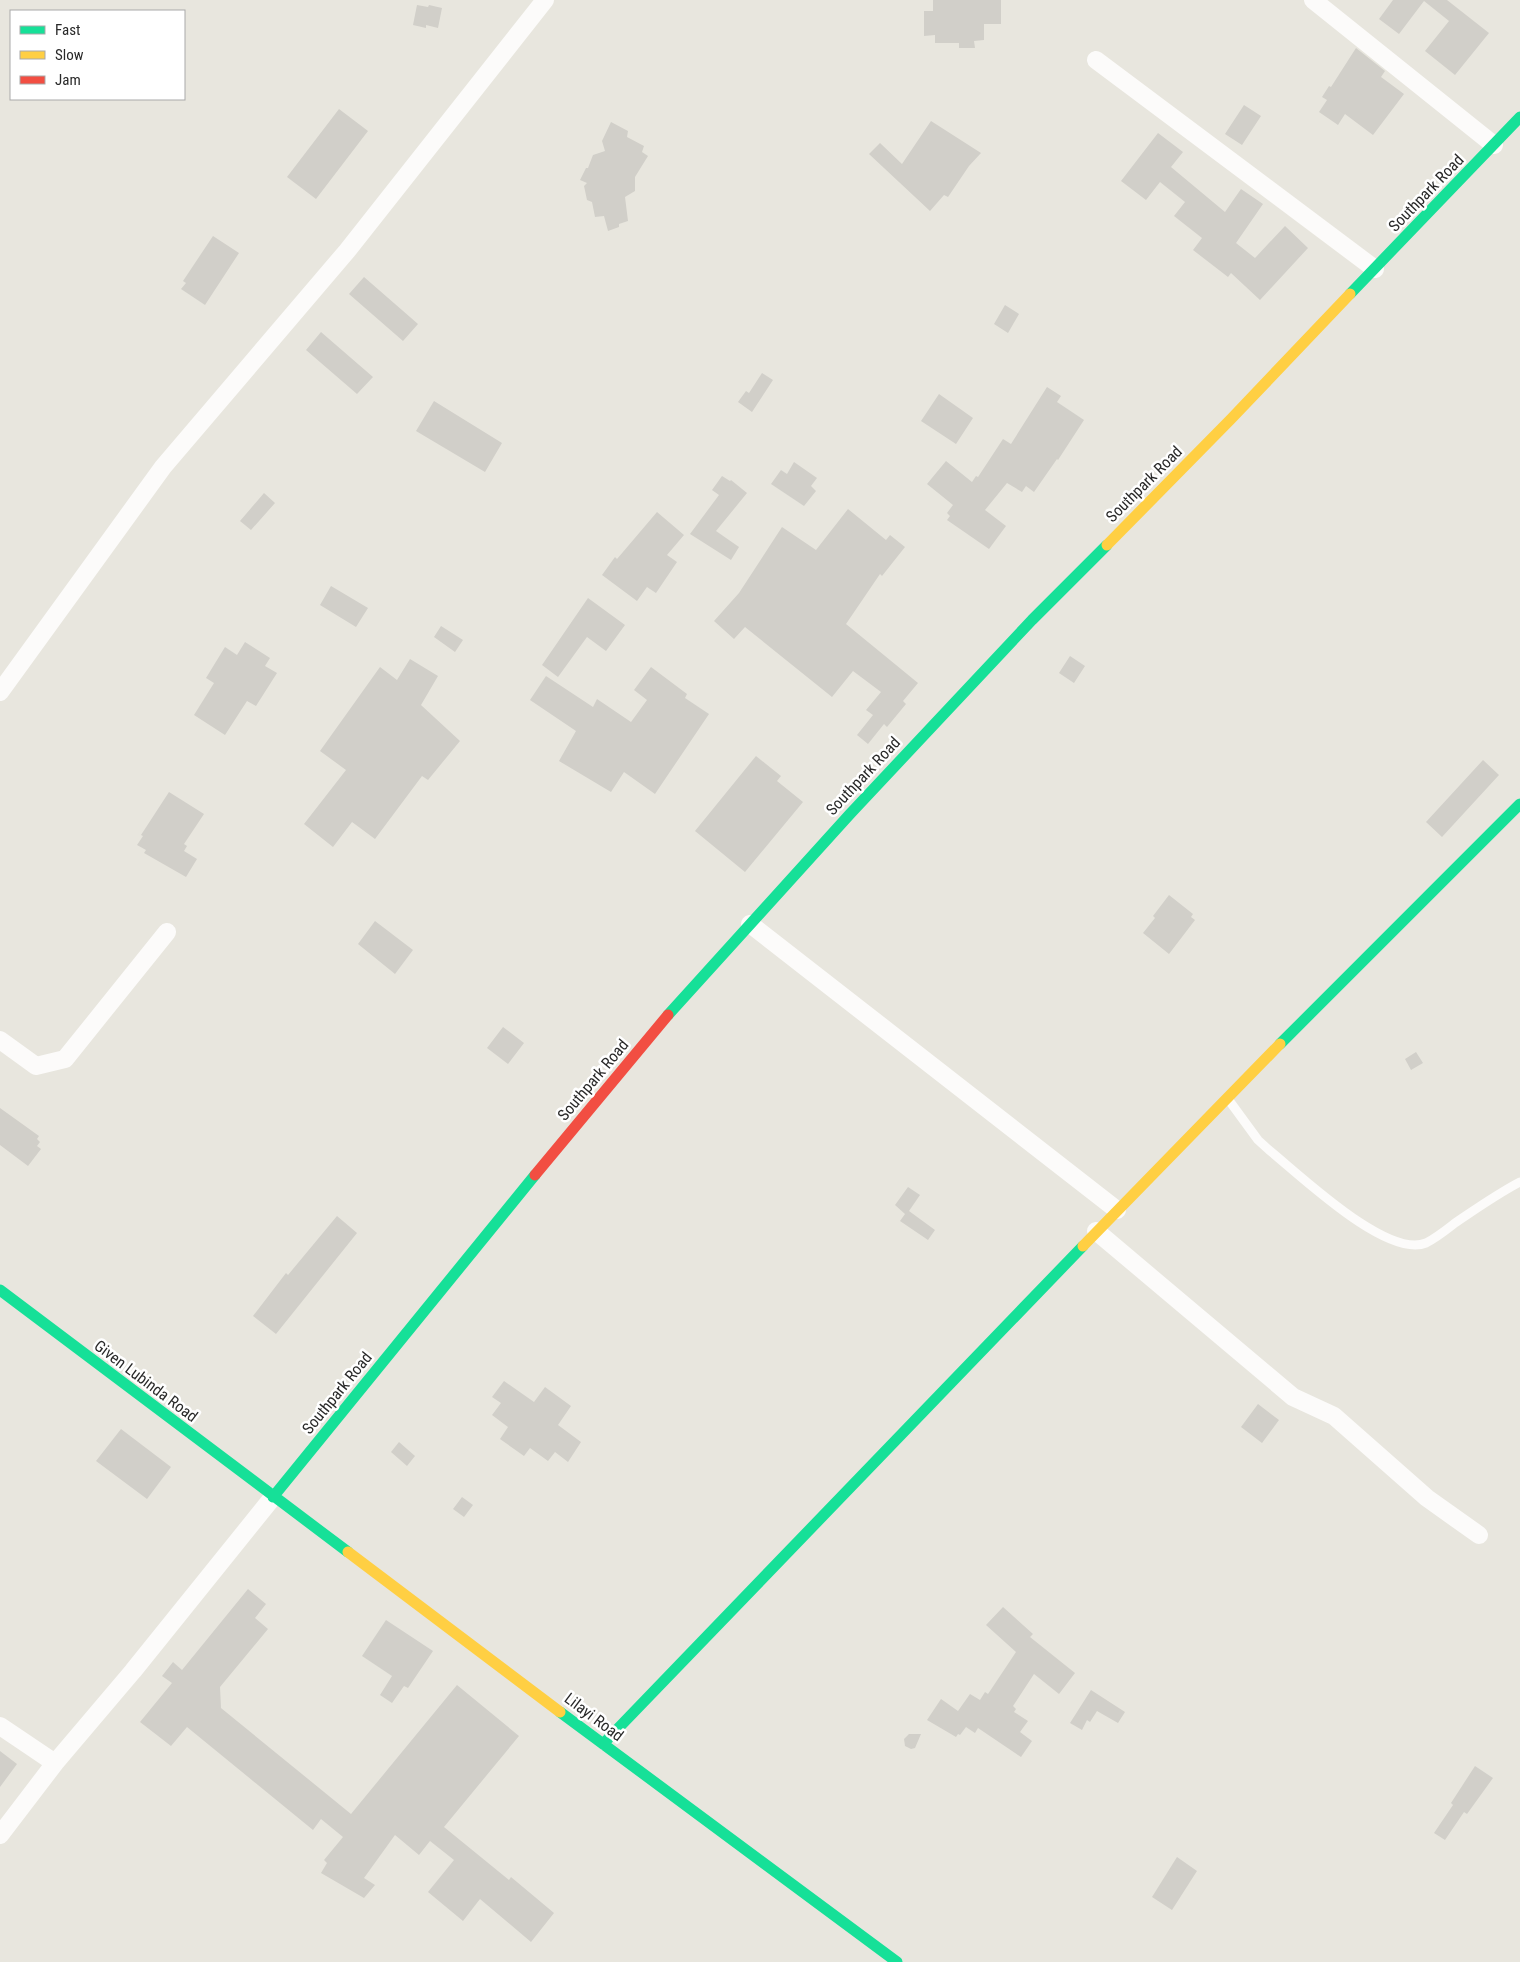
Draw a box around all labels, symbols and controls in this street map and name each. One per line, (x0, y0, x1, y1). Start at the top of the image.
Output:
legend (10, 10, 185, 100)
text: Fast (55, 21, 80, 39)
text: Slow (55, 46, 84, 64)
text: Jam (55, 71, 81, 89)
street label: Southpark Road (1384, 150, 1468, 236)
street label: Southpark Road (1102, 442, 1186, 526)
street label: Southpark Road (822, 733, 904, 819)
street label: Southpark Road (554, 1036, 632, 1124)
street label: Given Lubinda Road (91, 1336, 201, 1426)
street label: Southpark Road (298, 1348, 376, 1438)
street label: Lilayi Road (561, 1689, 627, 1745)

